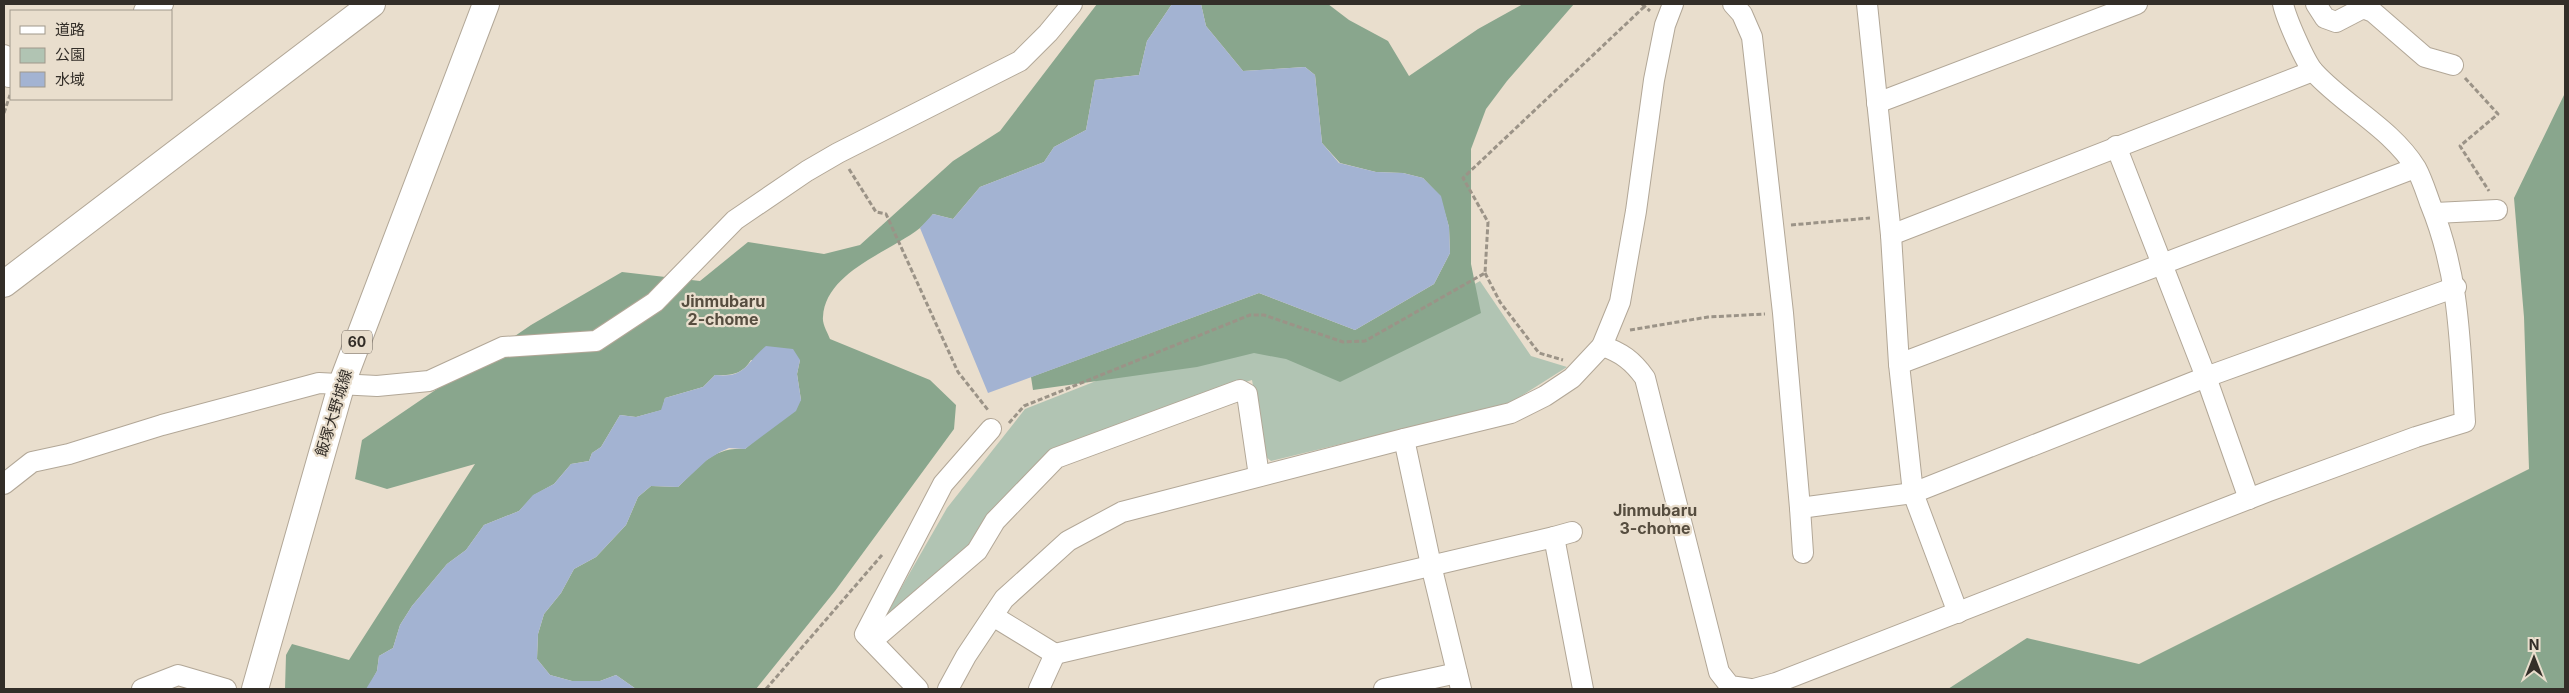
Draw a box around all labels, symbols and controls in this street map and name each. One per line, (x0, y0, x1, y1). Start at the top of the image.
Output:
legend (10, 10, 172, 100)
text: 道路 (55, 20, 85, 39)
text: 公園 (55, 45, 85, 64)
text: 水域 (55, 70, 85, 89)
district label: Jinmubaru 2-chome (681, 291, 765, 329)
road number: 60 (342, 331, 372, 354)
street label: 飯塚大野城線 (311, 367, 356, 459)
district label: Jinmubaru 3-chome (1613, 500, 1697, 538)
north arrow (2509, 633, 2559, 683)
text: N (2529, 636, 2539, 653)

